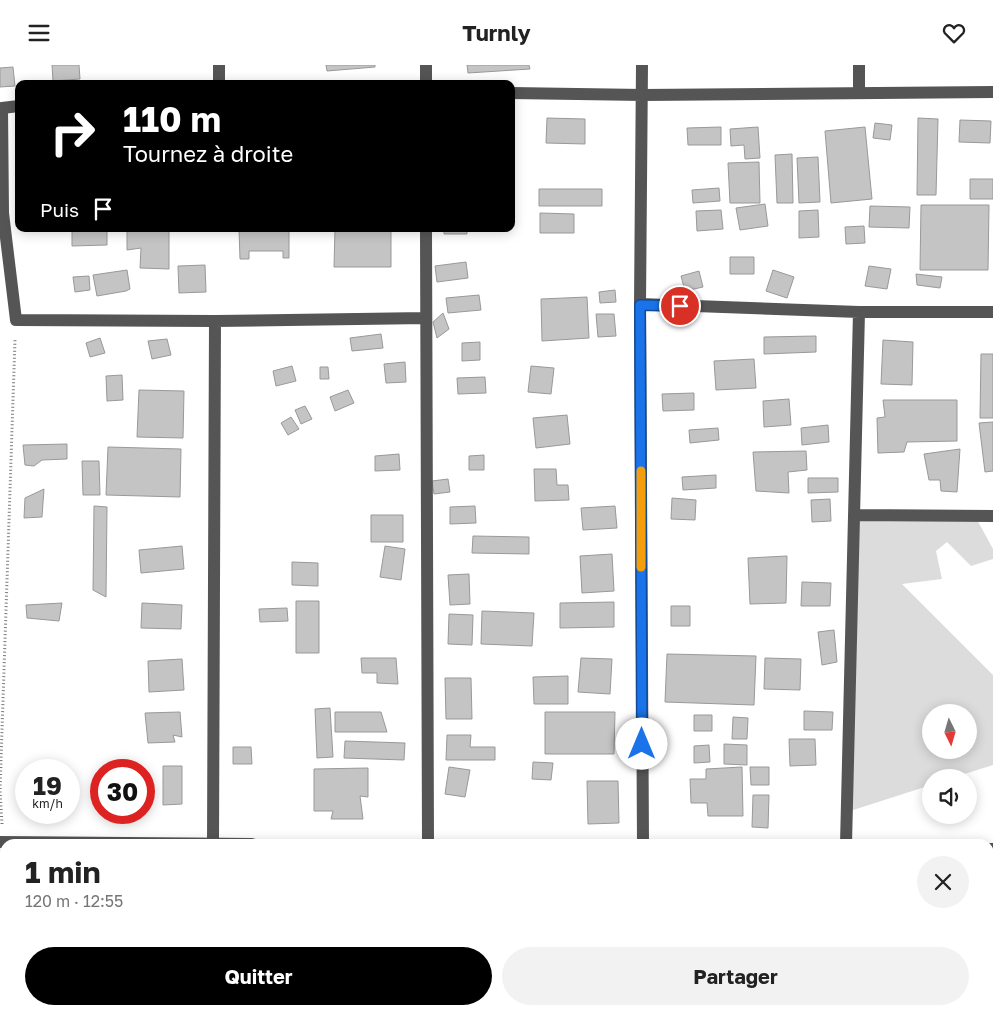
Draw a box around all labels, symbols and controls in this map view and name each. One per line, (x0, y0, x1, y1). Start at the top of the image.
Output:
icon: menu (25, 19, 53, 47)
text: Turnly (462, 19, 531, 46)
icon: heart (940, 19, 968, 47)
text: 110 m (123, 98, 221, 140)
icon: right (40, 100, 105, 165)
text: Tournez à droite (123, 140, 293, 167)
icon: arrive (89, 195, 117, 223)
text: Puis (40, 198, 79, 221)
pin (659, 285, 701, 327)
icon: arrive (666, 292, 694, 320)
north arrow (922, 704, 978, 759)
map controls (922, 704, 977, 824)
position arrow (615, 717, 667, 769)
speed limit sign: 30 (90, 759, 155, 824)
button: sound (922, 769, 977, 824)
text: 19 (33, 770, 62, 801)
text: km/h (32, 796, 63, 811)
text: 1 min (25, 854, 101, 890)
button: close (917, 856, 969, 908)
text: 120 m · 12:55 (25, 891, 123, 911)
button: Quitter (25, 947, 492, 1005)
button: Partager (502, 947, 969, 1005)

